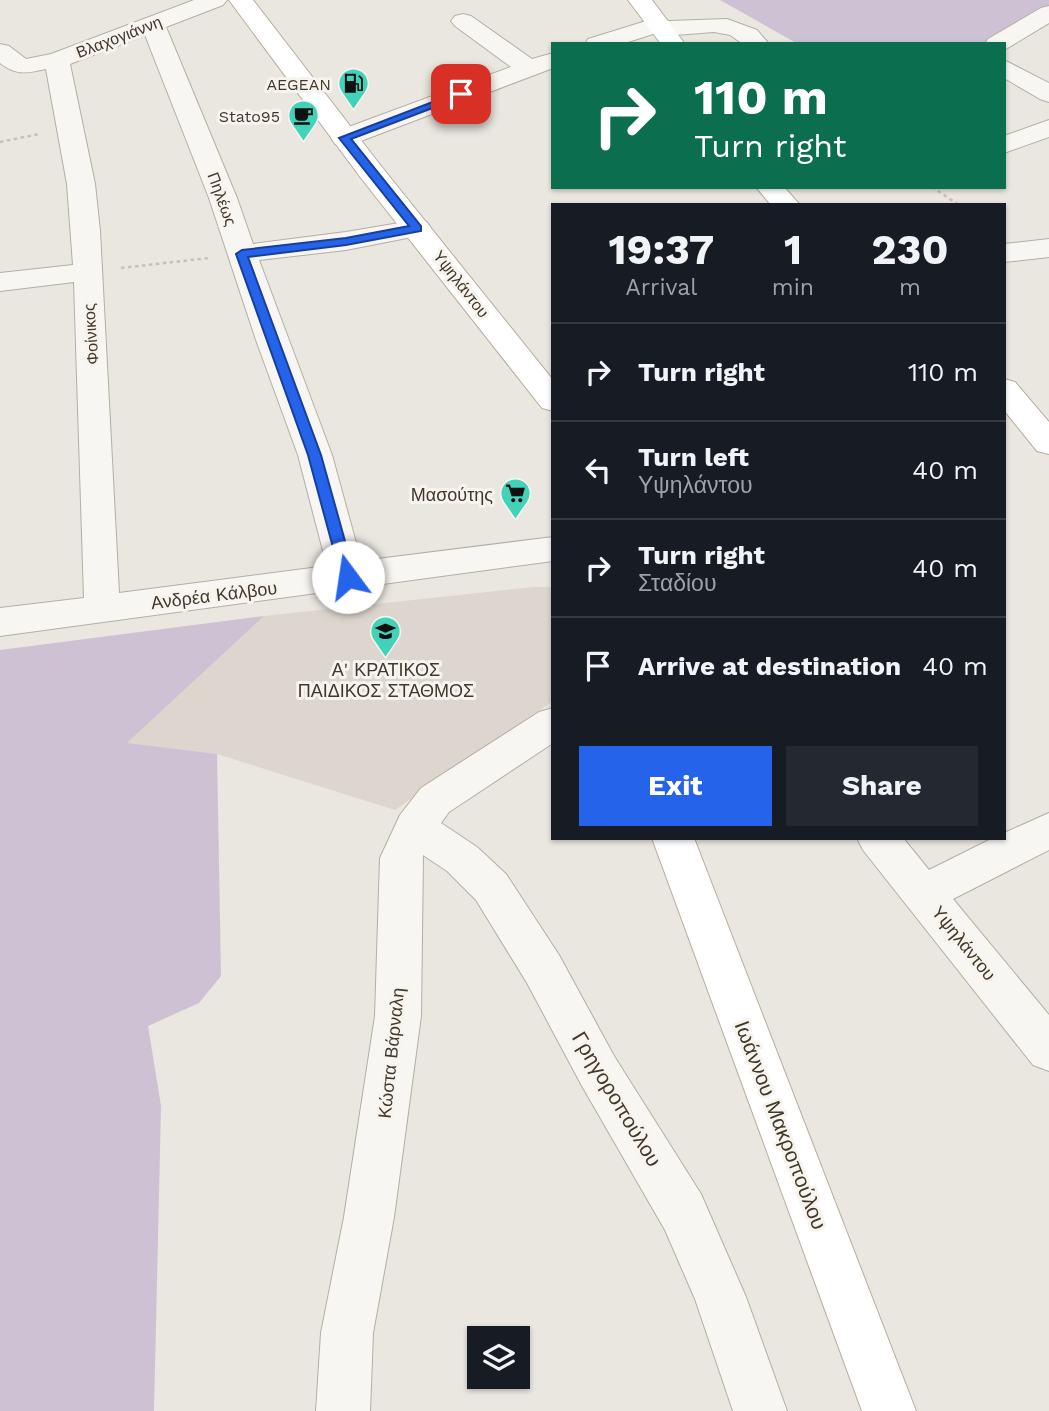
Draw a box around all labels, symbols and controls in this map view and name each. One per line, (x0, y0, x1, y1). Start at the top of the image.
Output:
street label: Βλαχογιάννη (73, 12, 165, 62)
pin (431, 64, 491, 124)
fuel station icon: AEGEAN (337, 67, 371, 111)
text: 110 m (694, 68, 828, 126)
icon: right (579, 70, 670, 161)
place label: AEGEAN (266, 75, 331, 94)
icon: arrive (442, 75, 480, 113)
cafe icon: Stato95 (286, 99, 320, 143)
place label: Stato95 (219, 107, 280, 126)
text: Turn right (694, 127, 846, 165)
street label: Πηλέως (204, 170, 241, 229)
text: 19:37 (608, 225, 714, 274)
text: 1 (784, 225, 802, 274)
text: 230 (872, 225, 949, 274)
street label: Υψηλάντου (429, 247, 493, 321)
text: Arrival (626, 274, 697, 301)
text: min (772, 274, 814, 301)
text: m (899, 274, 921, 301)
street label: Φοίνικος (79, 303, 103, 365)
icon: right (579, 353, 617, 391)
text: Turn right (638, 357, 765, 387)
text: 110 m (908, 357, 978, 387)
text: Turn left (638, 442, 749, 472)
icon: left (579, 451, 617, 489)
text: 40 m (912, 455, 978, 485)
text: Υψηλάντου (638, 472, 753, 499)
supermarket icon: Μασούτης (499, 477, 533, 521)
place label: Μασούτης (411, 484, 493, 505)
position arrow (311, 540, 385, 614)
text: Turn right (638, 540, 765, 570)
icon: right (579, 549, 617, 587)
text: 40 m (912, 553, 978, 583)
text: Σταδίου (638, 570, 716, 597)
street label: Ανδρέα Κάλβου (150, 577, 278, 613)
school or university icon: Α' ΚΡΑΤΙΚΟΣ ΠΑΙΔΙΚΟΣ ΣΤΑΘΜΟΣ (369, 614, 403, 658)
icon: arrive (579, 647, 617, 685)
text: Arrive at destination (638, 651, 901, 681)
text: 40 m (922, 651, 988, 681)
place label: Α' ΚΡΑΤΙΚΟΣ ΠΑΙΔΙΚΟΣ ΣΤΑΘΜΟΣ (298, 659, 474, 701)
button: Exit (579, 746, 772, 826)
button: Share (786, 746, 978, 826)
street label: Υψηλάντου (928, 902, 1000, 984)
street label: Κώστα Βάρναλη (374, 987, 408, 1119)
street label: Ιωάννου Μακροπούλου (730, 1017, 832, 1233)
street label: Γρηγοροπούλου (567, 1027, 667, 1171)
map controls (467, 1326, 530, 1389)
button: layers (467, 1326, 530, 1389)

